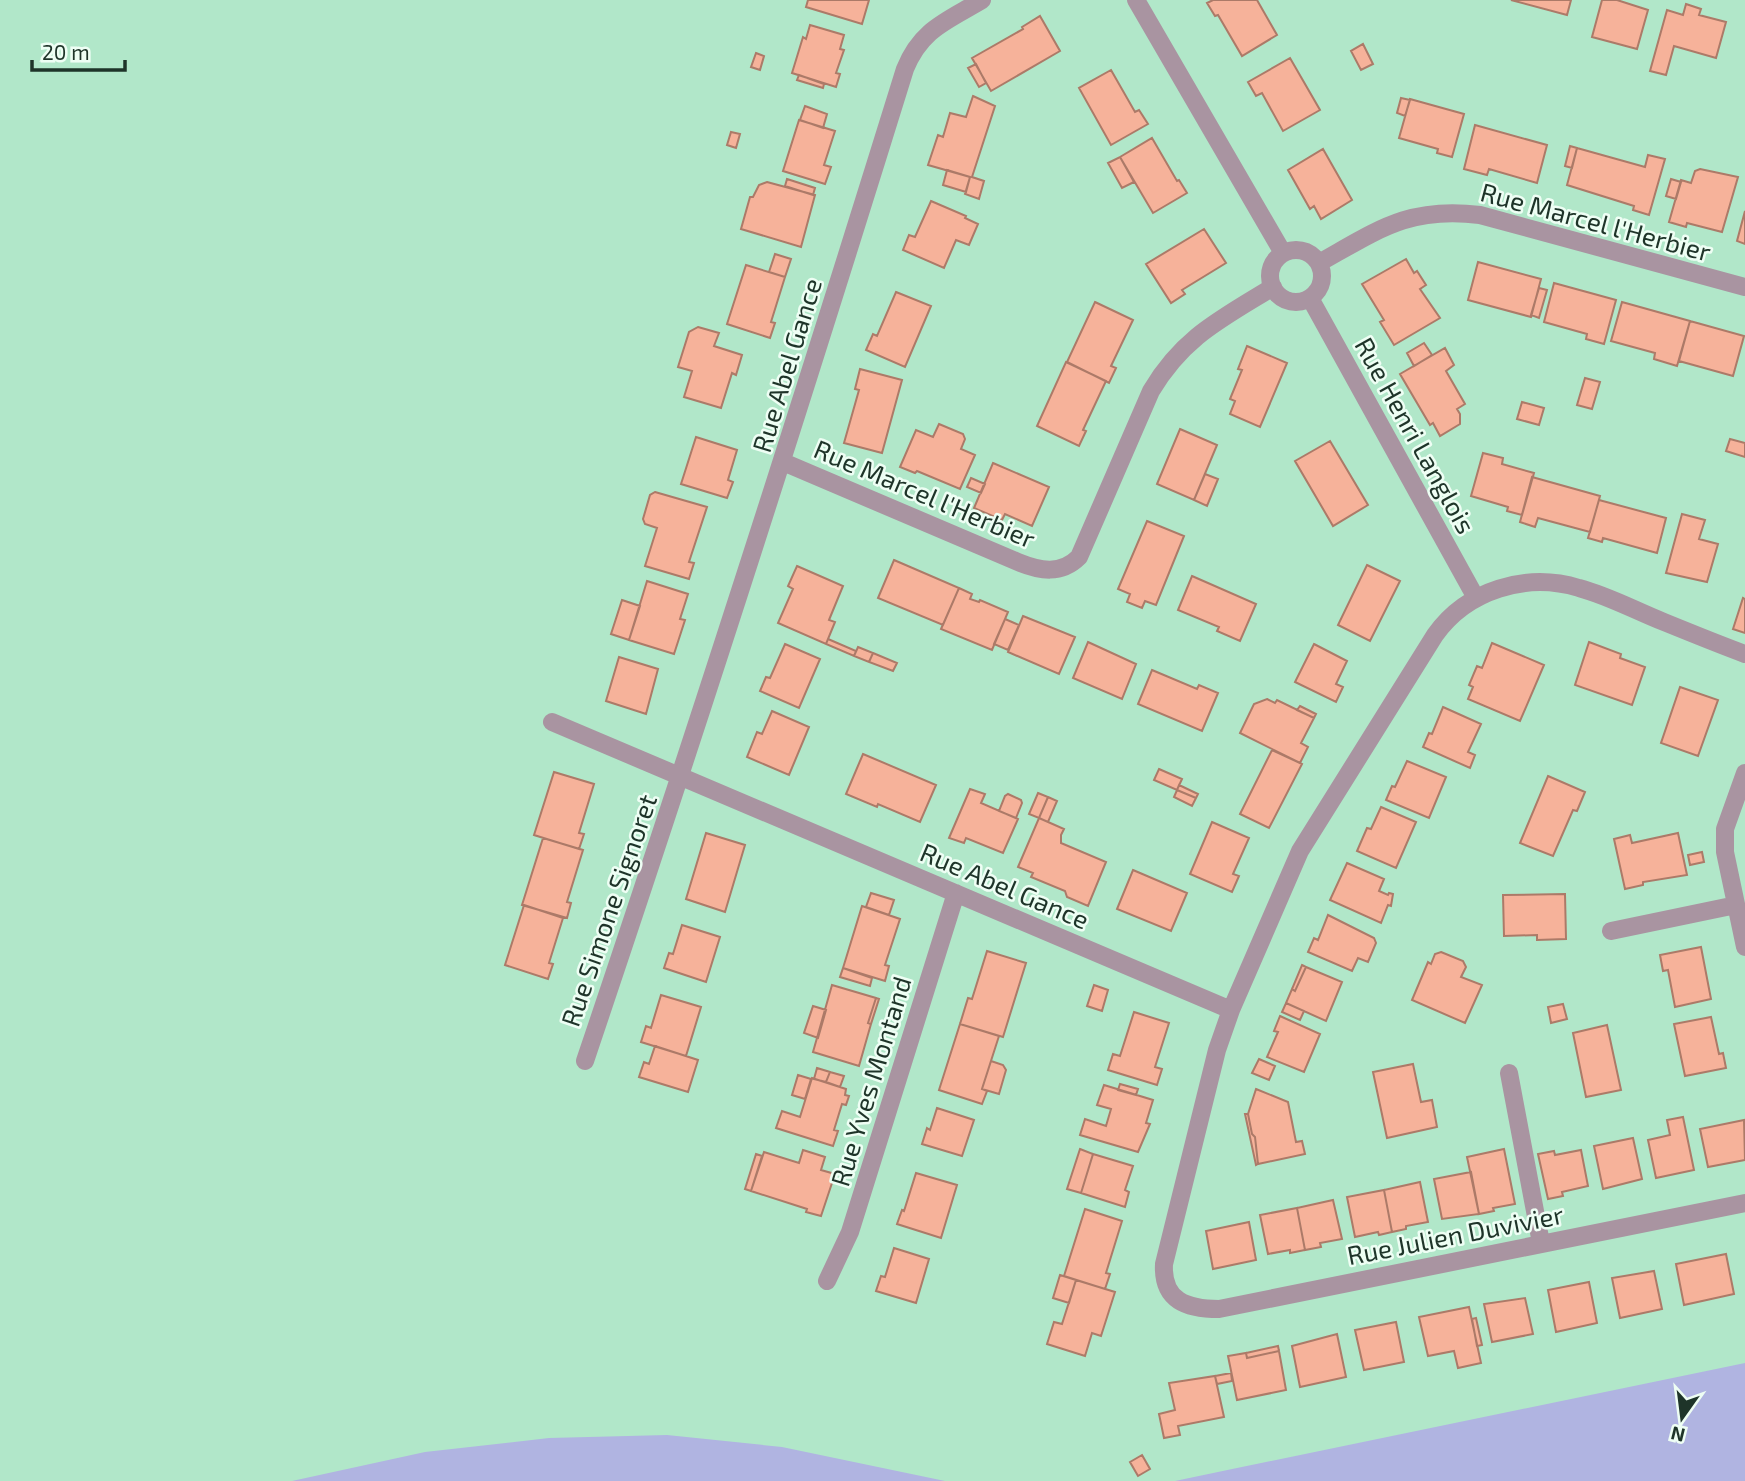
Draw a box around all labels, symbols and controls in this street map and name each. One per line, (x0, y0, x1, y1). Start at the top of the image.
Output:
scale bar (32, 28, 124, 72)
text: 20 m (42, 39, 90, 64)
street label: Rue Marcel l'Herbier (1477, 175, 1715, 267)
street label: Rue Abel Gance (745, 274, 827, 456)
street label: Rue Henri Langlois (1349, 332, 1483, 538)
street label: Rue Marcel l'Herbier (810, 432, 1040, 554)
street label: Rue Simone Signoret (554, 790, 662, 1030)
street label: Rue Abel Gance (916, 836, 1094, 934)
street label: Rue Yves Montand (823, 972, 917, 1190)
street label: Rue Julien Duvivier (1344, 1198, 1566, 1270)
north arrow (1647, 1383, 1717, 1453)
text: N (1668, 1422, 1687, 1448)

